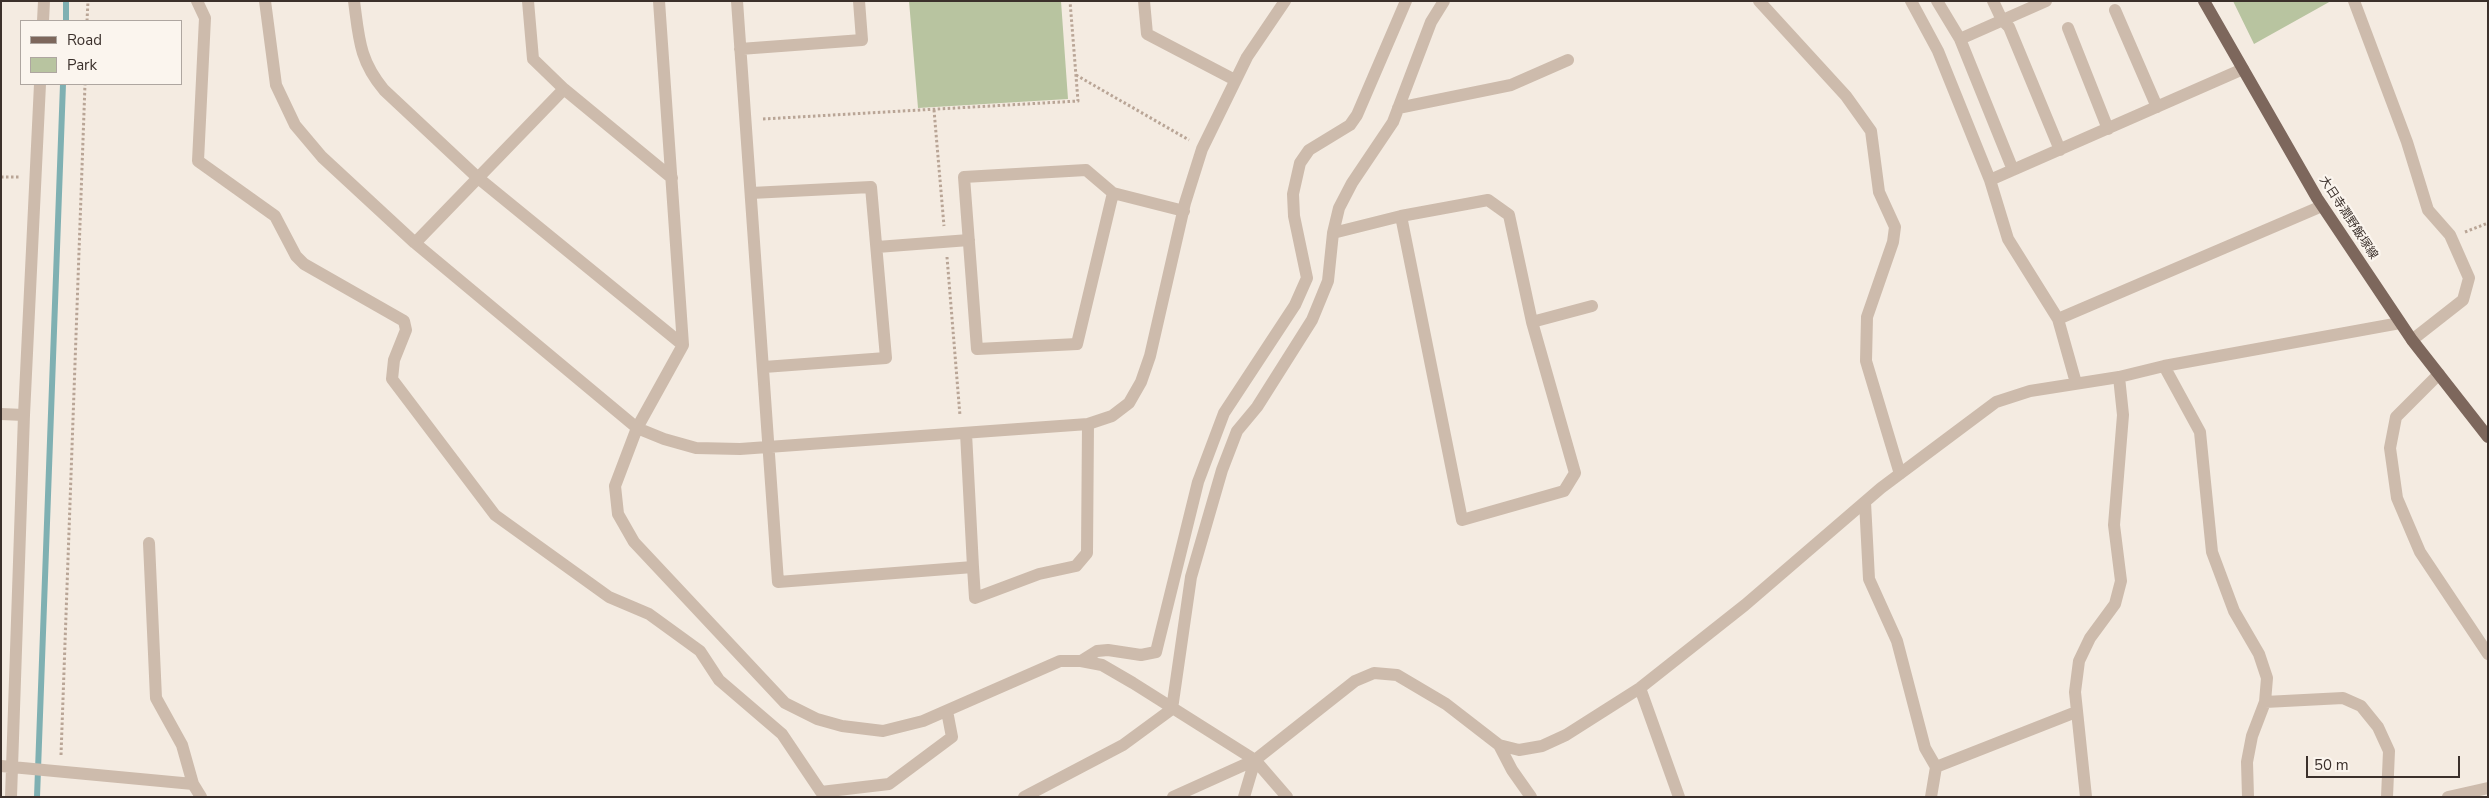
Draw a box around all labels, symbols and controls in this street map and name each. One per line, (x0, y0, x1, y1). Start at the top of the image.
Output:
legend (20, 20, 182, 85)
text: Road (67, 30, 102, 50)
text: Park (67, 55, 97, 75)
street label: 大日寺潤野飯塚線 (2316, 174, 2380, 262)
scale bar (2309, 746, 2463, 778)
text: 50 m (2314, 755, 2349, 775)

